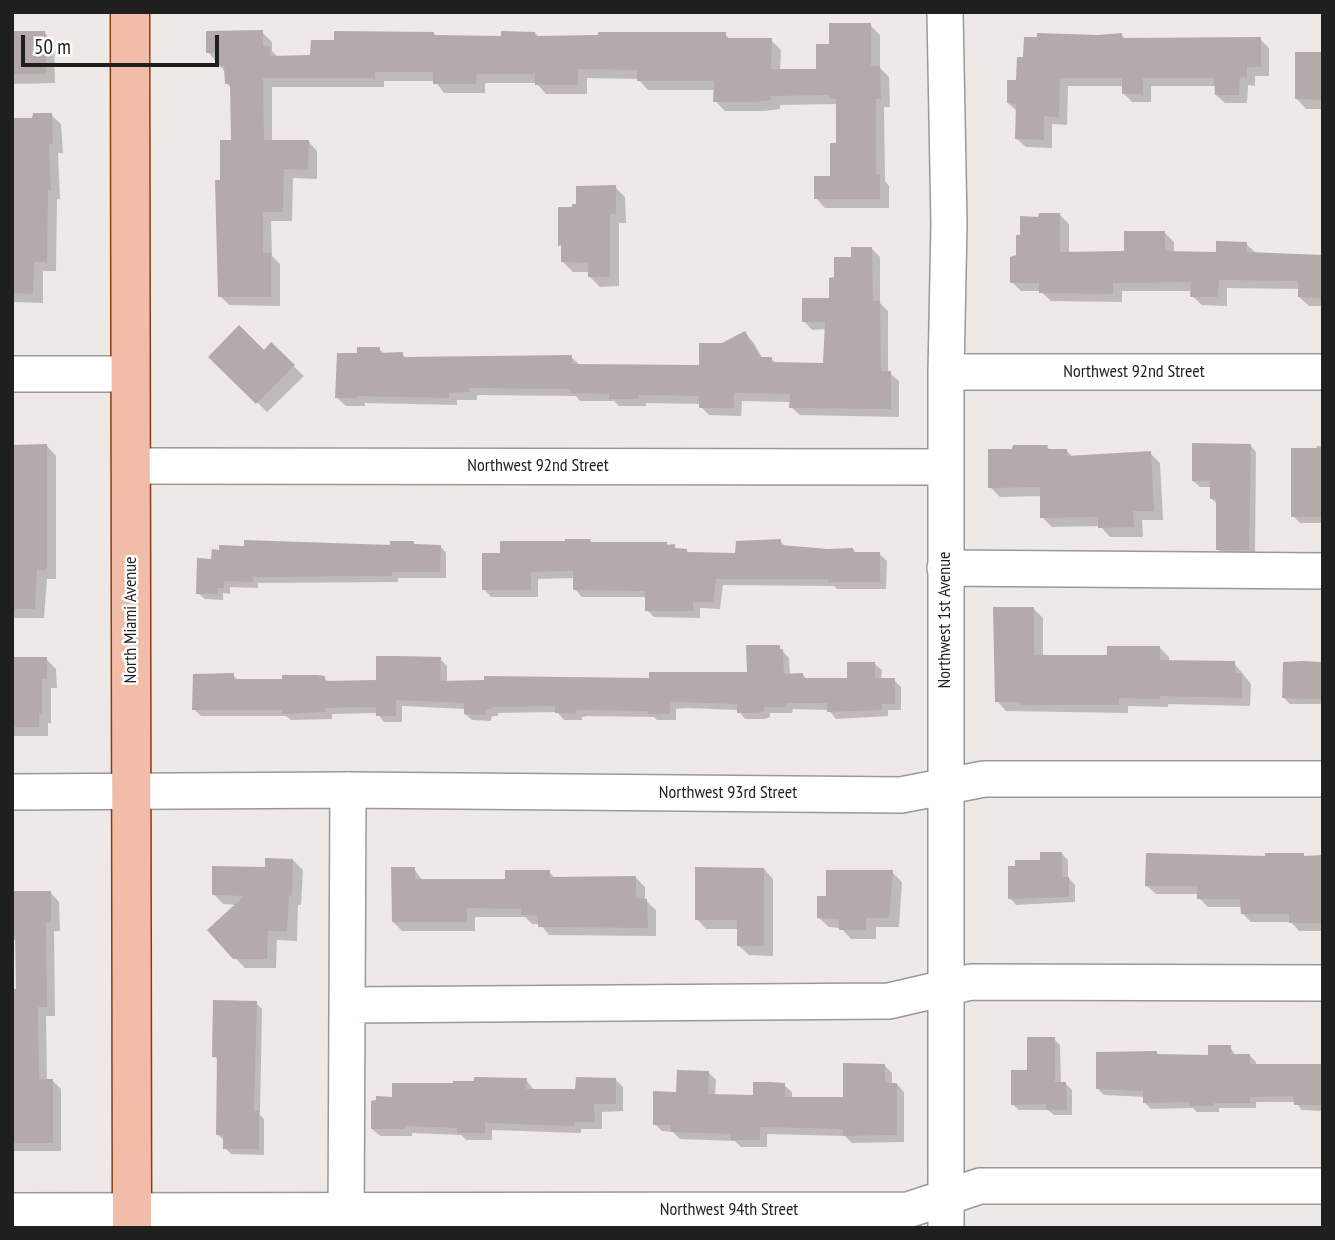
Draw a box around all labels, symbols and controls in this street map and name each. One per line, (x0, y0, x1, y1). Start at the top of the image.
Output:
scale bar (24, 21, 222, 65)
text: 50 m (34, 33, 71, 60)
street label: Northwest 92nd Street (1063, 361, 1205, 383)
street label: Northwest 92nd Street (467, 455, 609, 477)
street label: Northwest 1st Avenue (934, 552, 956, 688)
street label: North Miami Avenue (120, 556, 142, 684)
street label: Northwest 93rd Street (659, 782, 797, 804)
street label: Northwest 94th Street (660, 1199, 798, 1221)

